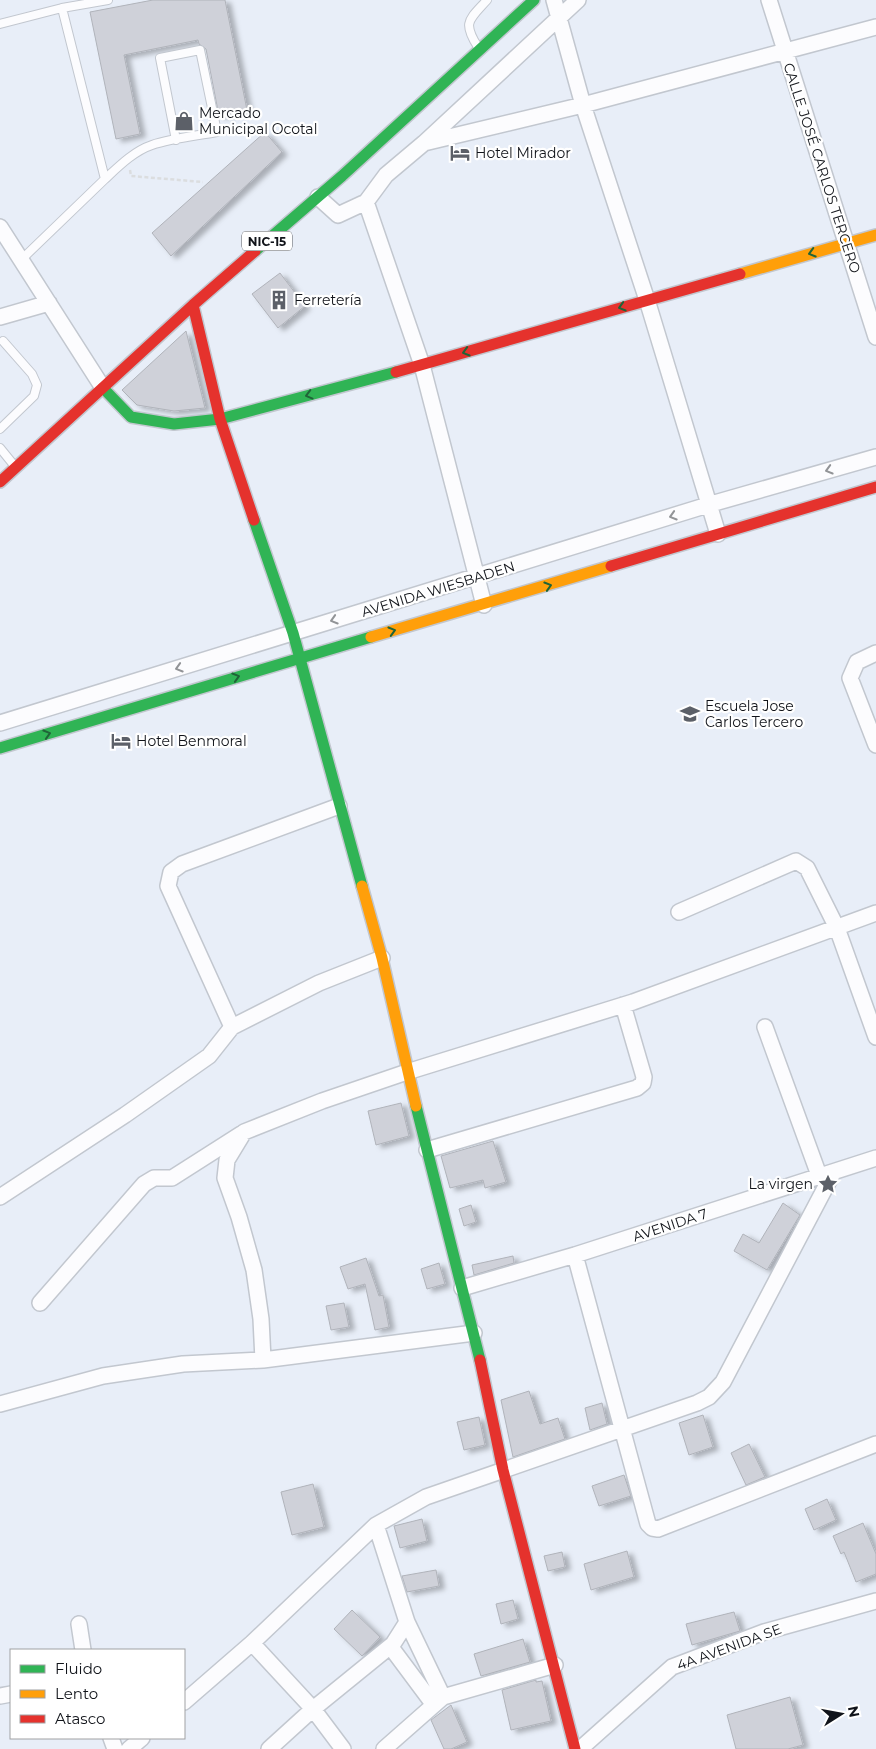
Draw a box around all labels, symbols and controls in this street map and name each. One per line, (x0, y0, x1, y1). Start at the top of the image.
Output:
street label: CALLE JOSÉ CARLOS TERCERO (779, 60, 865, 276)
place label: Mercado Municipal Ocotal (199, 104, 317, 138)
shop icon: Mercado Municipal Ocotal (173, 110, 195, 132)
hotel icon: Hotel Mirador (449, 142, 471, 164)
place label: Hotel Mirador (475, 144, 571, 162)
road number: NIC-15 (242, 232, 292, 250)
one-way arrow (808, 247, 817, 258)
building icon: Ferretería (268, 289, 290, 311)
place label: Ferretería (294, 291, 362, 309)
one-way arrow (619, 302, 627, 312)
one-way arrow (463, 347, 471, 357)
one-way arrow (305, 389, 314, 400)
one-way arrow (826, 465, 834, 475)
one-way arrow (670, 510, 678, 520)
street label: AVENIDA WIESBADEN (359, 557, 517, 621)
one-way arrow (543, 582, 551, 592)
one-way arrow (330, 615, 339, 625)
one-way arrow (387, 627, 395, 637)
one-way arrow (175, 663, 183, 673)
one-way arrow (231, 672, 239, 682)
place label: Escuela Jose Carlos Tercero (705, 697, 803, 731)
school or university icon: Escuela Jose Carlos Tercero (679, 703, 701, 725)
one-way arrow (42, 729, 50, 739)
hotel icon: Hotel Benmoral (110, 730, 132, 752)
place label: Hotel Benmoral (136, 732, 247, 750)
place icon: La virgen (817, 1173, 839, 1195)
place label: La virgen (749, 1175, 813, 1193)
street label: AVENIDA 7 (630, 1204, 710, 1246)
street label: 4A AVENIDA SE (674, 1620, 784, 1674)
legend (10, 1649, 185, 1739)
text: Fluido (55, 1659, 102, 1678)
text: Lento (55, 1684, 98, 1703)
north arrow (816, 1689, 866, 1739)
text: N (844, 1704, 864, 1719)
text: Atasco (55, 1709, 105, 1728)

